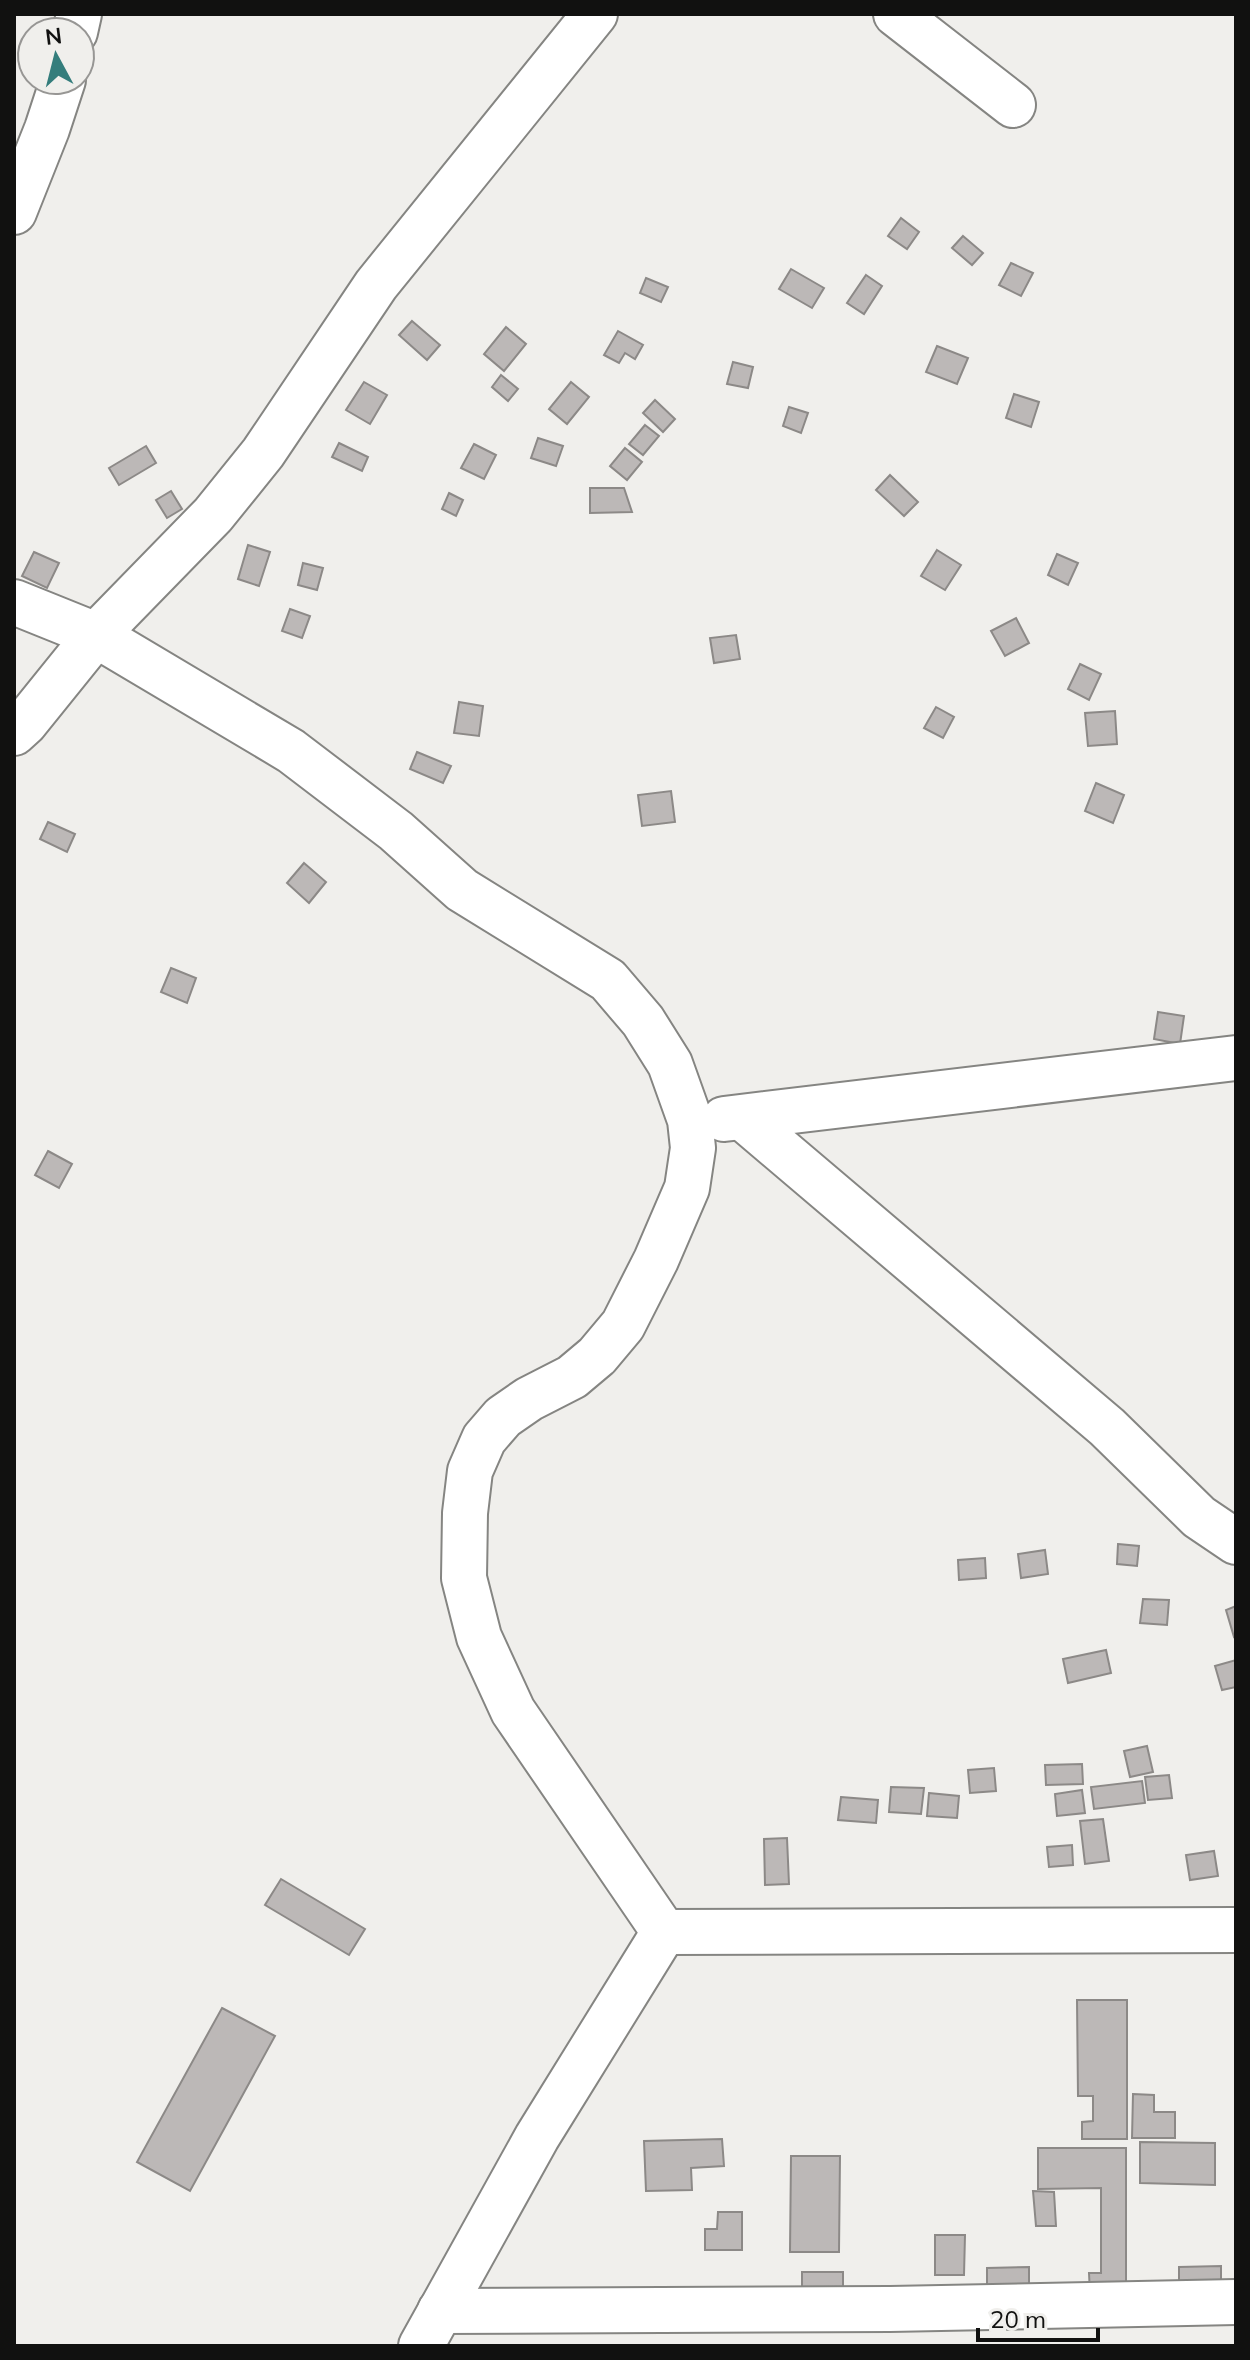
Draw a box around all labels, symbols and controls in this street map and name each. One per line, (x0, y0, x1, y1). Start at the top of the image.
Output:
north arrow (16, 16, 96, 96)
text: N (44, 21, 64, 51)
scale bar (978, 2292, 1098, 2342)
text: 20 m (990, 2304, 1046, 2334)

